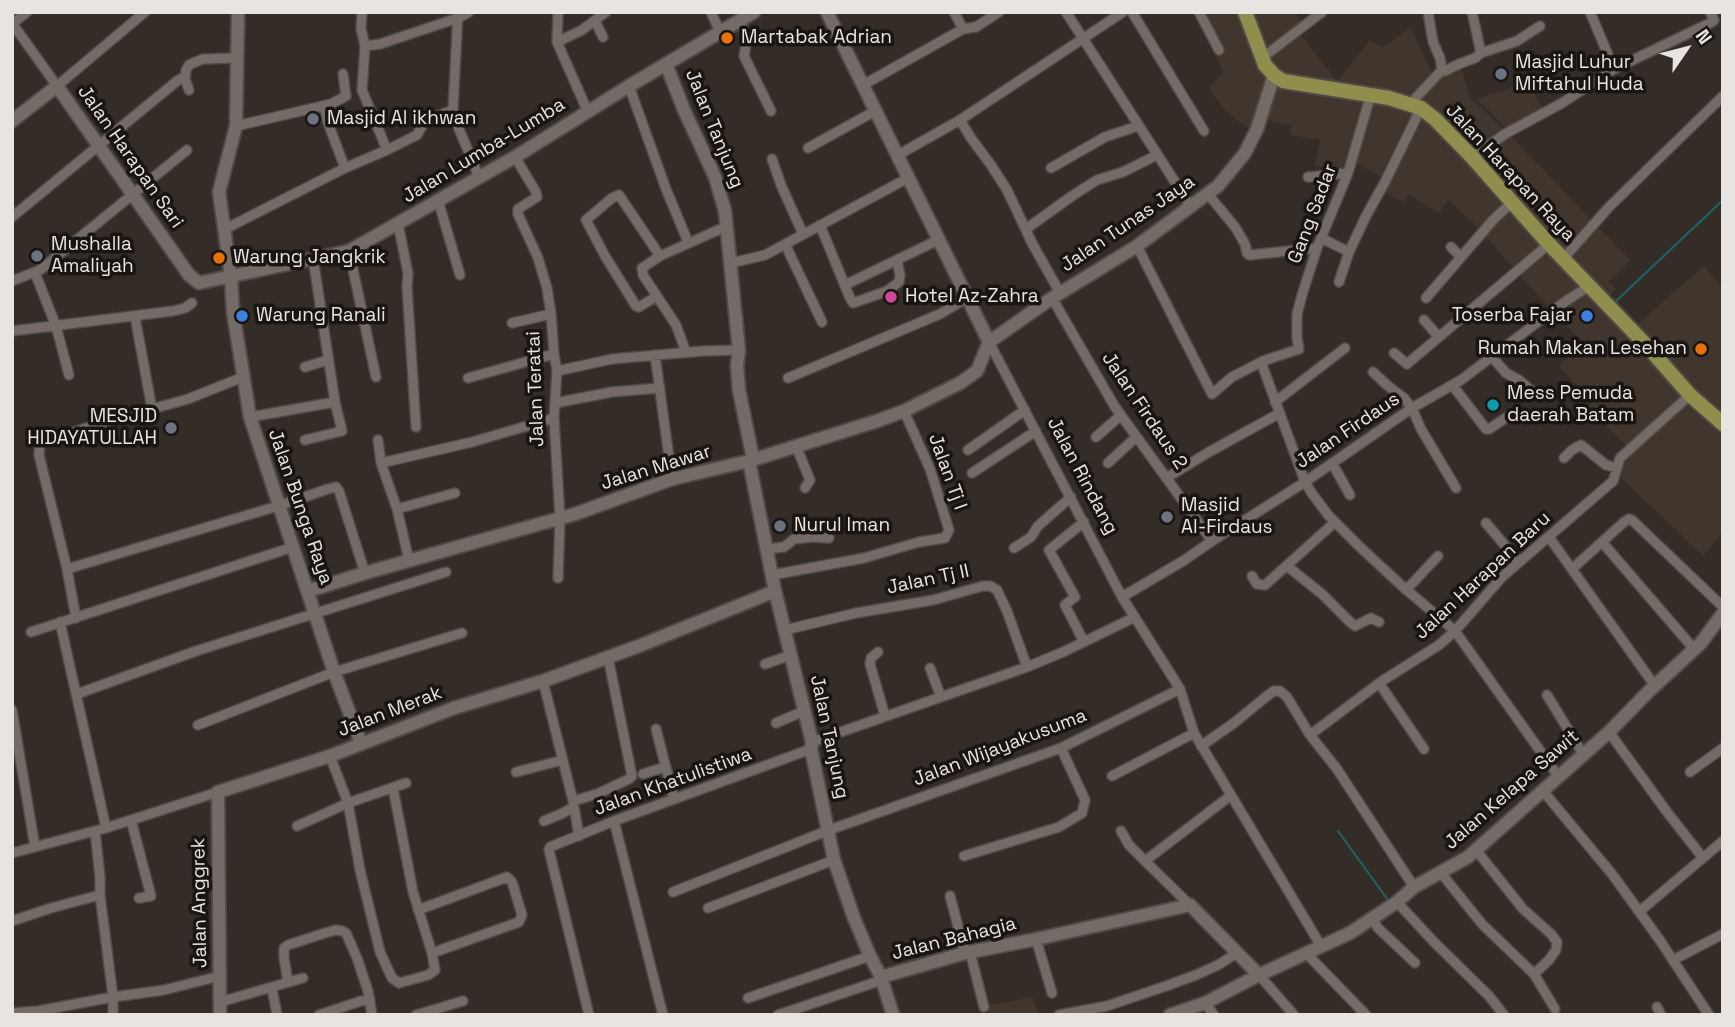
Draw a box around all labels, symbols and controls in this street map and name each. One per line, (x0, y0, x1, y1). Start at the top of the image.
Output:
north arrow (1651, 14, 1721, 84)
text: N (1690, 24, 1717, 49)
place label: Martabak Adrian (741, 27, 892, 49)
marker: Martabak Adrian (719, 30, 735, 46)
place label: Masjid Luhur Miftahul Huda (1515, 52, 1644, 96)
street label: Jalan Tanjung (680, 66, 748, 192)
marker: Masjid Luhur Miftahul Huda (1493, 66, 1509, 82)
street label: Jalan Harapan Sari (72, 81, 188, 233)
street label: Jalan Lumba-Lumba (399, 94, 569, 208)
street label: Jalan Harapan Raya (1440, 99, 1580, 247)
place label: Masjid Al ikhwan (327, 108, 476, 130)
marker: Masjid Al ikhwan (305, 111, 321, 127)
street label: Gang Sadar (1284, 161, 1342, 267)
street label: Jalan Tunas Jaya (1057, 171, 1199, 277)
place label: Mushalla Amaliyah (51, 234, 134, 278)
place label: Warung Jangkrik (233, 247, 386, 269)
marker: Mushalla Amaliyah (29, 248, 45, 264)
marker: Warung Jangkrik (211, 250, 227, 266)
place label: Hotel Az-Zahra (905, 286, 1039, 308)
marker: Hotel Az-Zahra (883, 289, 899, 305)
place label: Warung Ranali (256, 305, 386, 327)
place label: Toserba Fajar (1452, 305, 1573, 327)
marker: Warung Ranali (234, 308, 250, 324)
marker: Toserba Fajar (1579, 308, 1595, 324)
street label: Jalan Teratai (523, 331, 549, 447)
place label: Rumah Makan Lesehan (1478, 338, 1687, 360)
marker: Rumah Makan Lesehan (1693, 341, 1709, 357)
street label: Jalan Firdaus 2 (1096, 348, 1192, 474)
place label: Mess Pemuda daerah Batam (1507, 383, 1634, 427)
street label: Jalan Firdaus (1292, 388, 1404, 474)
marker: Mess Pemuda daerah Batam (1485, 397, 1501, 413)
place label: MESJID HIDAYATULLAH (27, 406, 157, 450)
street label: Jalan Rindang (1042, 414, 1122, 538)
marker: MESJID HIDAYATULLAH (163, 420, 179, 436)
street label: Jalan Bunga Raya (263, 426, 337, 588)
street label: Jalan Tj I (923, 431, 971, 513)
street label: Jalan Mawar (598, 440, 714, 496)
place label: Masjid Al-Firdaus (1181, 495, 1273, 539)
street label: Jalan Harapan Baru (1411, 507, 1555, 645)
marker: Masjid Al-Firdaus (1159, 509, 1175, 525)
place label: Nurul Iman (794, 515, 890, 537)
marker: Nurul Iman (772, 518, 788, 534)
street label: Jalan Tj II (885, 560, 971, 600)
street label: Jalan Tanjung (805, 673, 853, 801)
street label: Jalan Merak (335, 682, 445, 742)
street label: Jalan Wijayakusuma (910, 704, 1090, 792)
street label: Jalan Kelapa Sawit (1440, 725, 1584, 855)
street label: Jalan Khatulistiwa (591, 743, 755, 821)
street label: Jalan Anggrek (187, 838, 213, 968)
street label: Jalan Bahagia (889, 913, 1019, 965)

